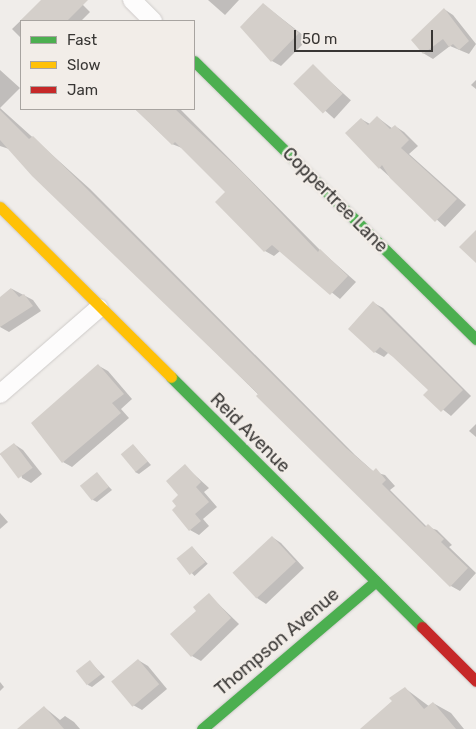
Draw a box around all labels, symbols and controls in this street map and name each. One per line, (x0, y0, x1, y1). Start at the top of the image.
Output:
legend (20, 20, 195, 110)
scale bar (296, 20, 435, 52)
text: 50 m (302, 30, 337, 48)
text: Fast (67, 31, 97, 49)
text: Slow (67, 56, 100, 74)
text: Jam (67, 81, 98, 99)
street label: Coppertree Lane (278, 143, 392, 257)
street label: Reid Avenue (205, 388, 295, 478)
street label: Thompson Avenue (210, 584, 344, 700)

